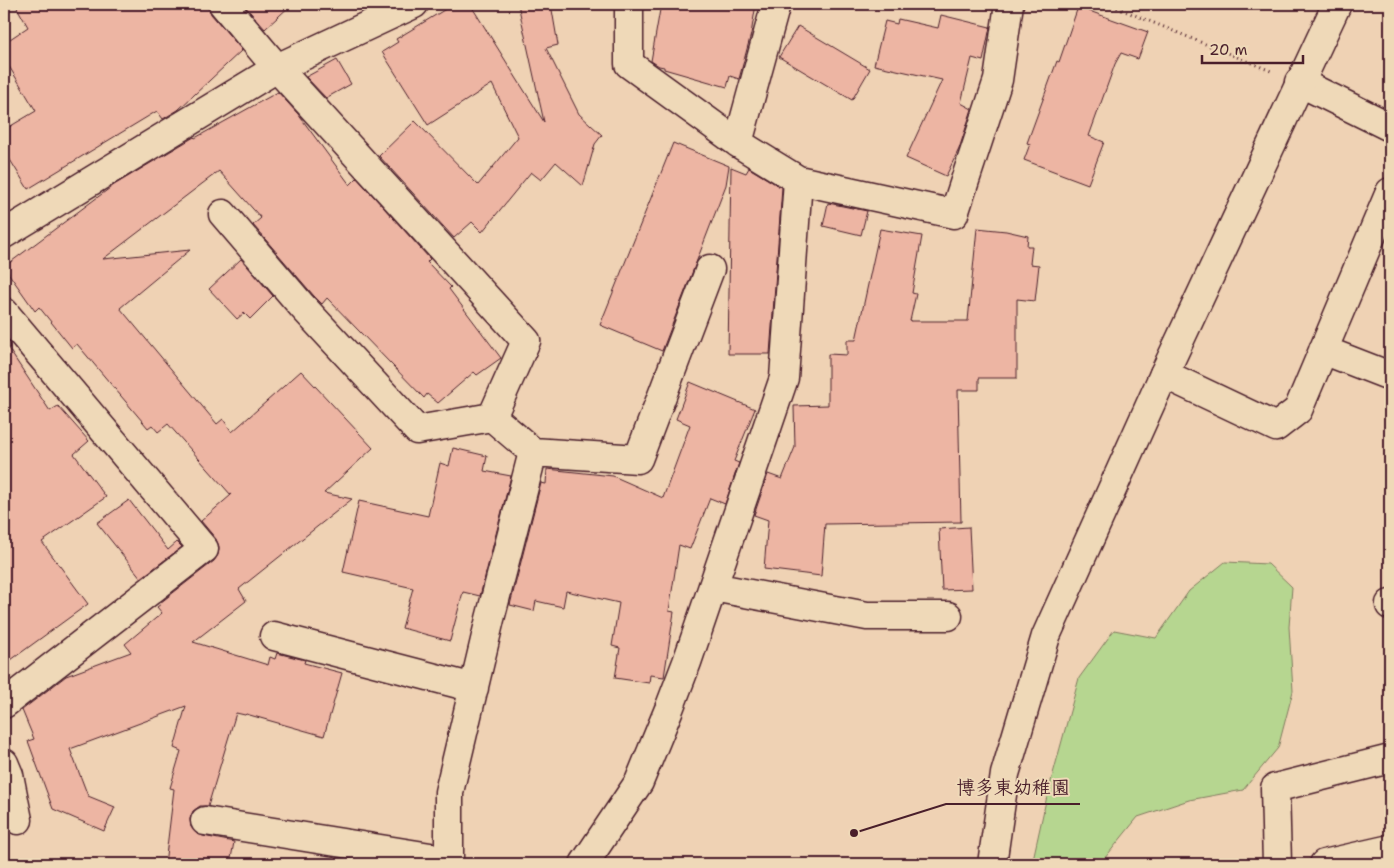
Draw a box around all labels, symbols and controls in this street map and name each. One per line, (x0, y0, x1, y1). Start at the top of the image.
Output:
scale bar (1202, 32, 1303, 64)
text: 20 m (1209, 40, 1248, 60)
callout: 博多東幼稚園 (946, 770, 1080, 804)
text: 博多東幼稚園 (956, 775, 1070, 800)

